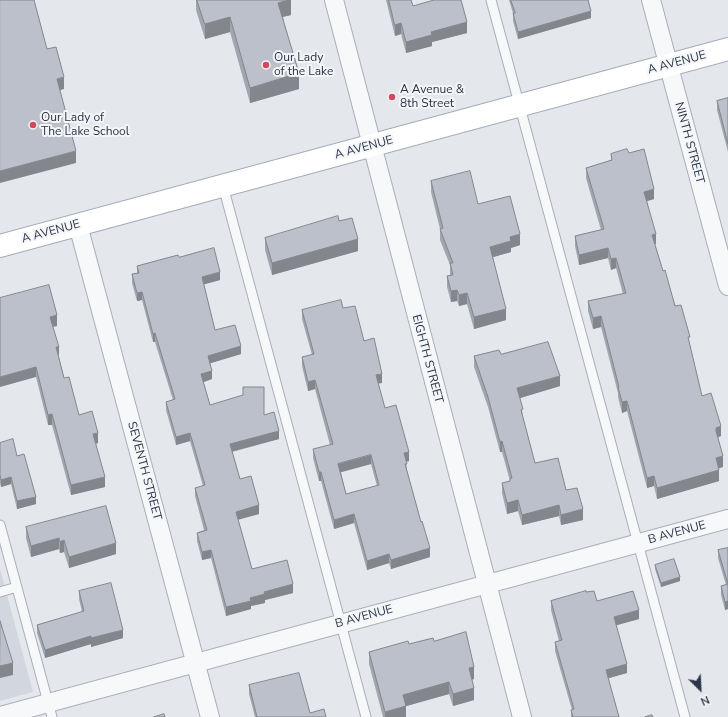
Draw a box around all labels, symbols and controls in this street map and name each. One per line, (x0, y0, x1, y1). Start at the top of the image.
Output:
street label: A AVENUE (646, 48, 708, 78)
place label: Our Lady of the Lake (274, 51, 333, 79)
marker: Our Lady of the Lake (261, 60, 271, 70)
place label: A Avenue & 8th Street (400, 83, 464, 111)
marker: A Avenue & 8th Street (387, 92, 397, 102)
street label: NINTH STREET (671, 101, 707, 185)
place label: Our Lady of The Lake School (41, 111, 129, 139)
marker: Our Lady of The Lake School (28, 120, 38, 130)
street label: A AVENUE (333, 133, 395, 163)
street label: A AVENUE (20, 217, 82, 247)
street label: EIGHTH STREET (408, 313, 446, 405)
street label: SEVENTH STREET (124, 420, 164, 522)
street label: B AVENUE (647, 518, 707, 548)
street label: B AVENUE (334, 602, 394, 632)
north arrow (680, 669, 720, 709)
text: N (698, 692, 712, 709)

